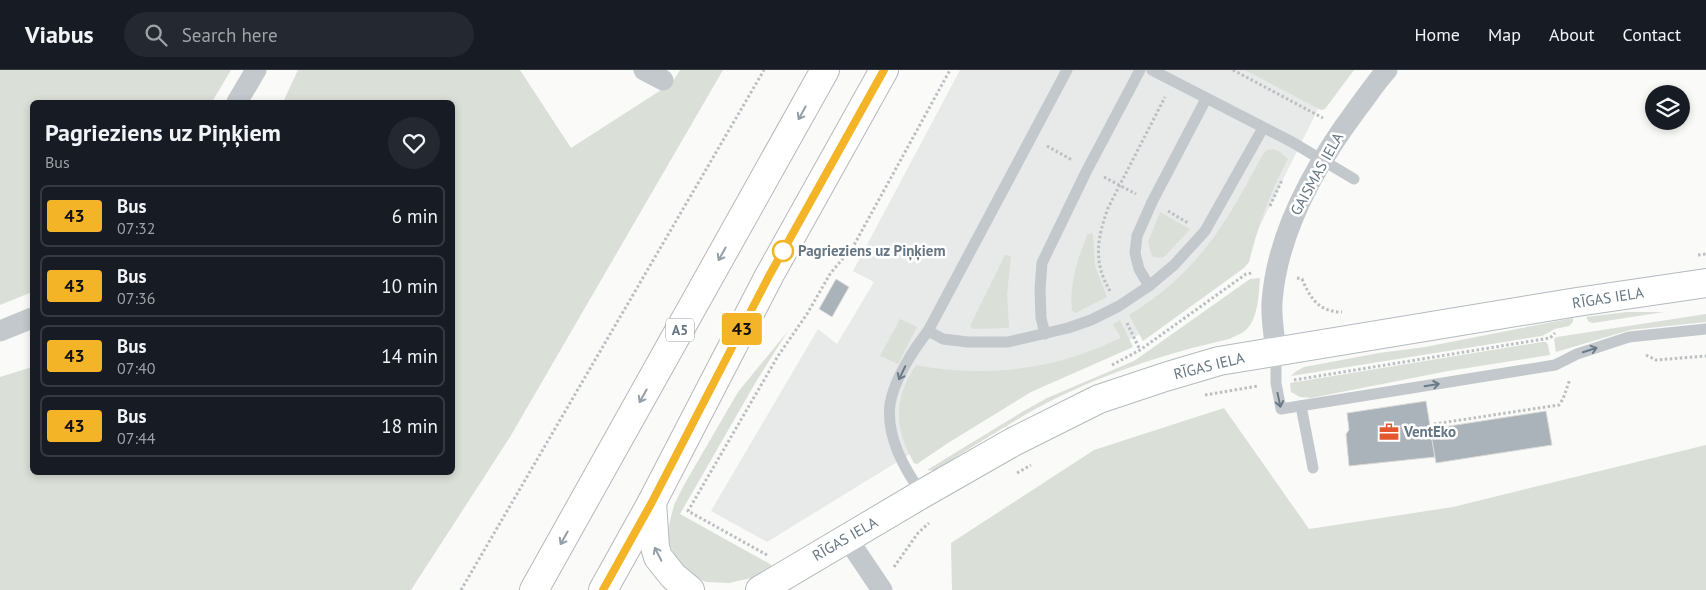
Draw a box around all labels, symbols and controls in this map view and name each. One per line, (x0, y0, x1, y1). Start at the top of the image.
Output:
search box (124, 12, 474, 57)
text: Viabus (25, 19, 94, 50)
icon: search (142, 21, 170, 49)
text: Search here (182, 23, 278, 47)
text: Home (1414, 23, 1460, 46)
text: Map (1488, 23, 1521, 46)
text: About (1549, 23, 1595, 46)
text: Contact (1623, 23, 1681, 46)
map controls (1645, 85, 1690, 130)
button: layers (1645, 85, 1690, 130)
one-way arrow (796, 105, 806, 119)
text: Pagrieziens uz Piņķiem (45, 117, 281, 148)
button: heart (388, 117, 440, 169)
street label: GAISMAS IELA (1286, 129, 1347, 219)
text: Bus (45, 152, 70, 172)
text: Bus (117, 194, 146, 218)
text: 43 (64, 204, 85, 227)
text: 6 min (392, 204, 438, 228)
text: 07:32 (117, 218, 155, 238)
marker: Pagrieziens uz Piņķiem (772, 240, 794, 262)
place label: Pagrieziens uz Piņķiem (798, 241, 945, 261)
one-way arrow (717, 247, 727, 261)
text: Bus (117, 264, 146, 288)
text: 43 (64, 274, 85, 297)
text: 10 min (381, 274, 438, 298)
street label: RĪGAS IELA (1571, 282, 1645, 313)
text: 07:36 (117, 288, 155, 308)
line badge: 43 (720, 313, 764, 345)
text: 43 (732, 317, 752, 340)
road number: A5 (666, 318, 694, 342)
text: Bus (117, 334, 146, 358)
text: 43 (64, 344, 85, 367)
text: 14 min (381, 344, 438, 368)
one-way arrow (1581, 345, 1597, 355)
street label: RĪGAS IELA (1172, 348, 1246, 383)
text: 07:40 (117, 358, 155, 378)
one-way arrow (897, 365, 907, 380)
one-way arrow (1423, 380, 1439, 390)
one-way arrow (638, 389, 648, 404)
one-way arrow (1275, 391, 1284, 407)
text: Bus (117, 404, 146, 428)
text: 43 (64, 414, 85, 437)
text: 18 min (381, 414, 438, 438)
office icon: VentEko (1378, 421, 1400, 443)
place label: VentEko (1403, 422, 1456, 441)
text: 07:44 (117, 428, 155, 448)
street label: RĪGAS IELA (809, 512, 881, 565)
one-way arrow (558, 530, 568, 545)
one-way arrow (653, 547, 662, 562)

